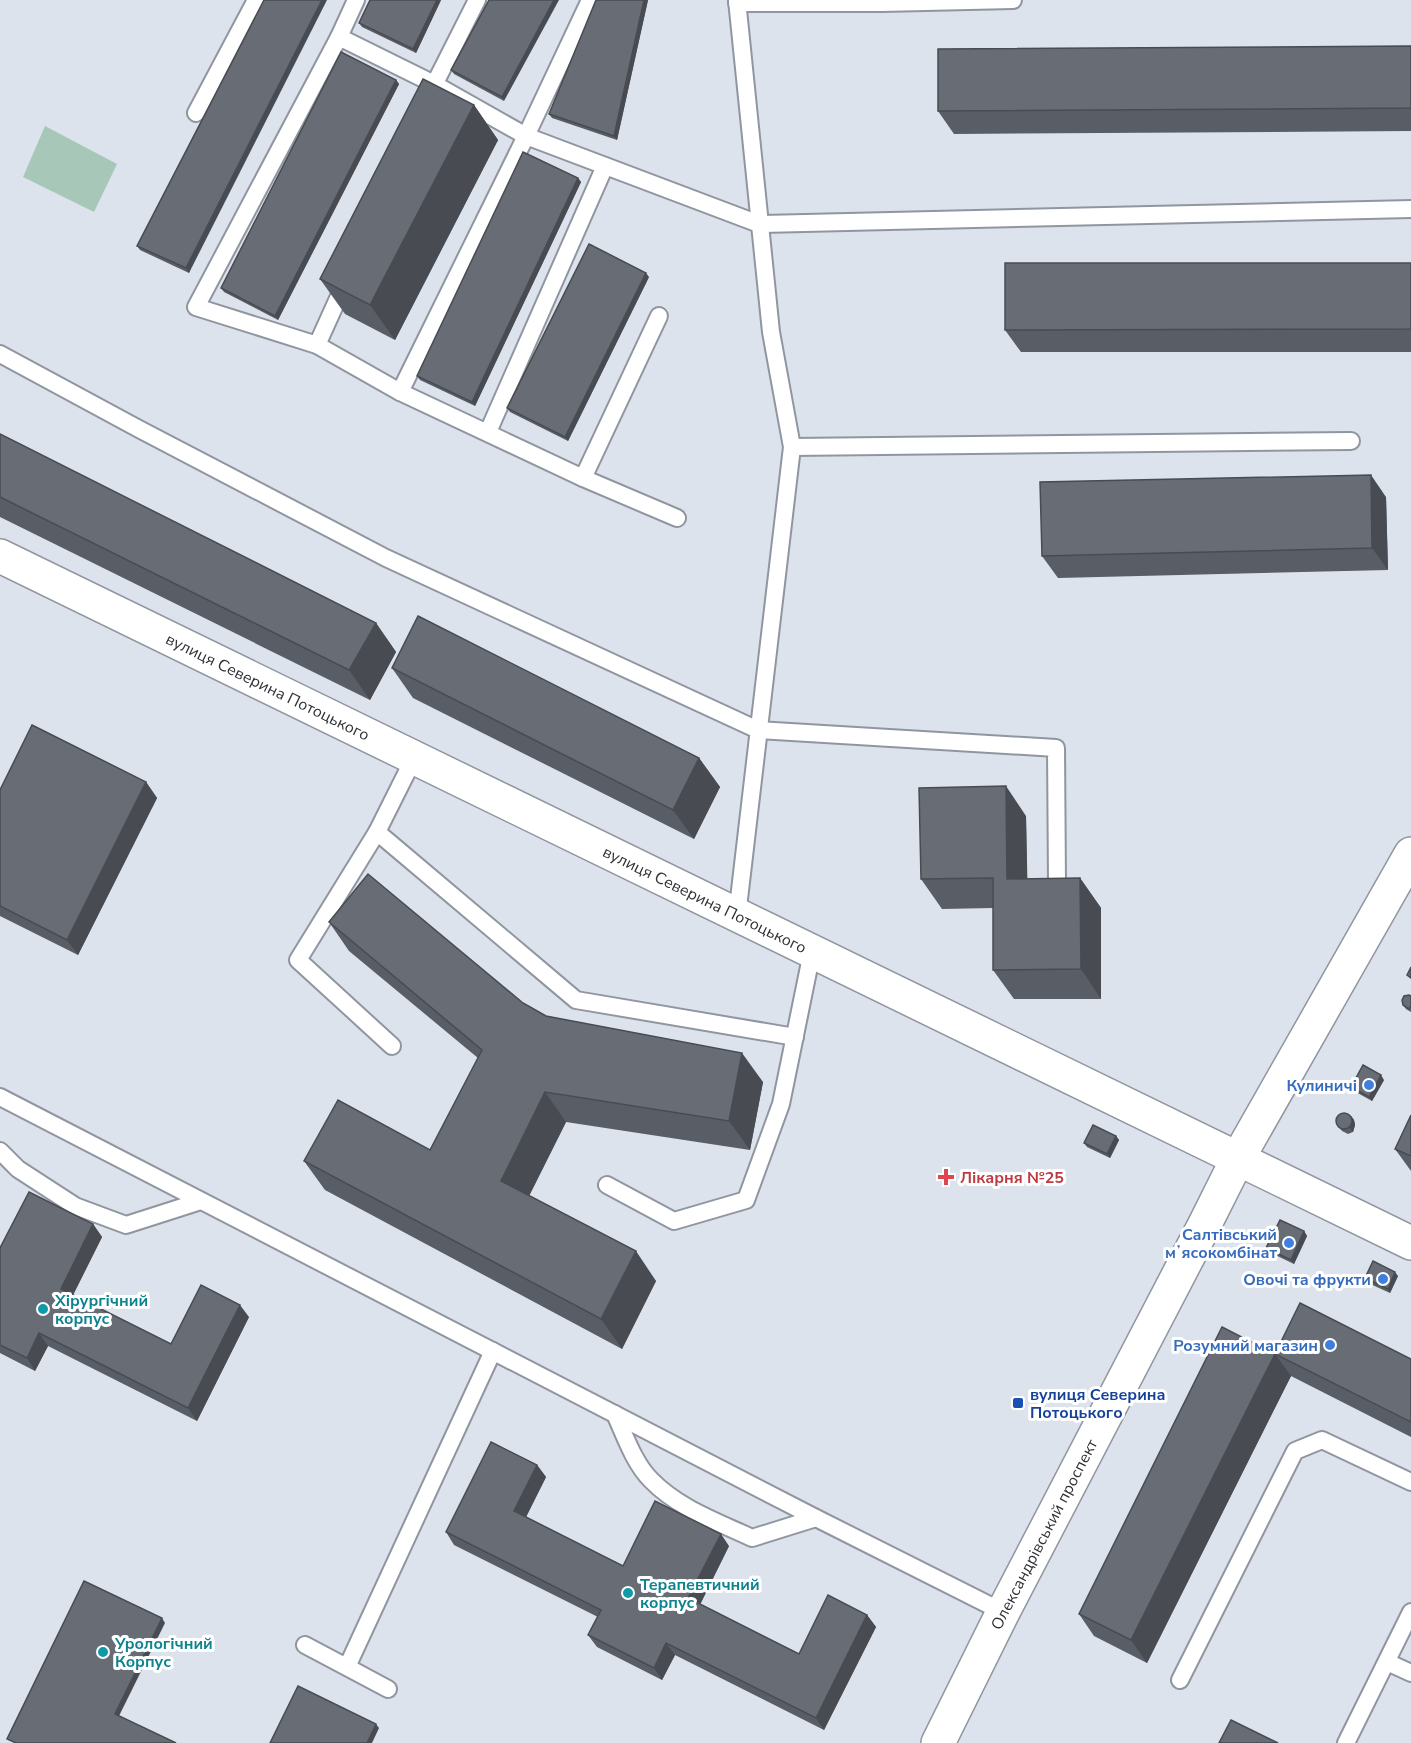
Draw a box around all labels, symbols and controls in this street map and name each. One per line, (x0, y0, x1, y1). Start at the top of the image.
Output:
street label: вулиця Северина Потоцького (162, 628, 373, 746)
street label: вулиця Северина Потоцького (599, 841, 810, 959)
place label: Кулиничі (1286, 1075, 1357, 1097)
marker: Кулиничі (1362, 1078, 1376, 1092)
place label: Лікарня №25 (960, 1167, 1064, 1189)
marker: Лікарня №25 (937, 1168, 955, 1186)
place label: Салтівський мʼясокомбінат (1165, 1224, 1277, 1264)
marker: Салтівський мʼясокомбінат (1282, 1236, 1296, 1250)
place label: Овочі та фрукти (1243, 1269, 1371, 1291)
marker: Овочі та фрукти (1376, 1272, 1390, 1286)
place label: Хірургічний корпус (54, 1290, 148, 1330)
marker: Хірургічний корпус (36, 1302, 50, 1316)
place label: Розумний магазин (1173, 1335, 1318, 1357)
marker: Розумний магазин (1323, 1338, 1337, 1352)
place label: вулиця Северина Потоцького (1030, 1384, 1166, 1424)
marker: вулиця Северина Потоцького (1011, 1396, 1025, 1410)
street label: Олександрівський проспект (986, 1435, 1104, 1634)
place label: Терапевтичний корпус (640, 1574, 760, 1614)
marker: Терапевтичний корпус (621, 1586, 635, 1600)
place label: Урологічний Корпус (114, 1633, 213, 1673)
marker: Урологічний Корпус (96, 1645, 110, 1659)

